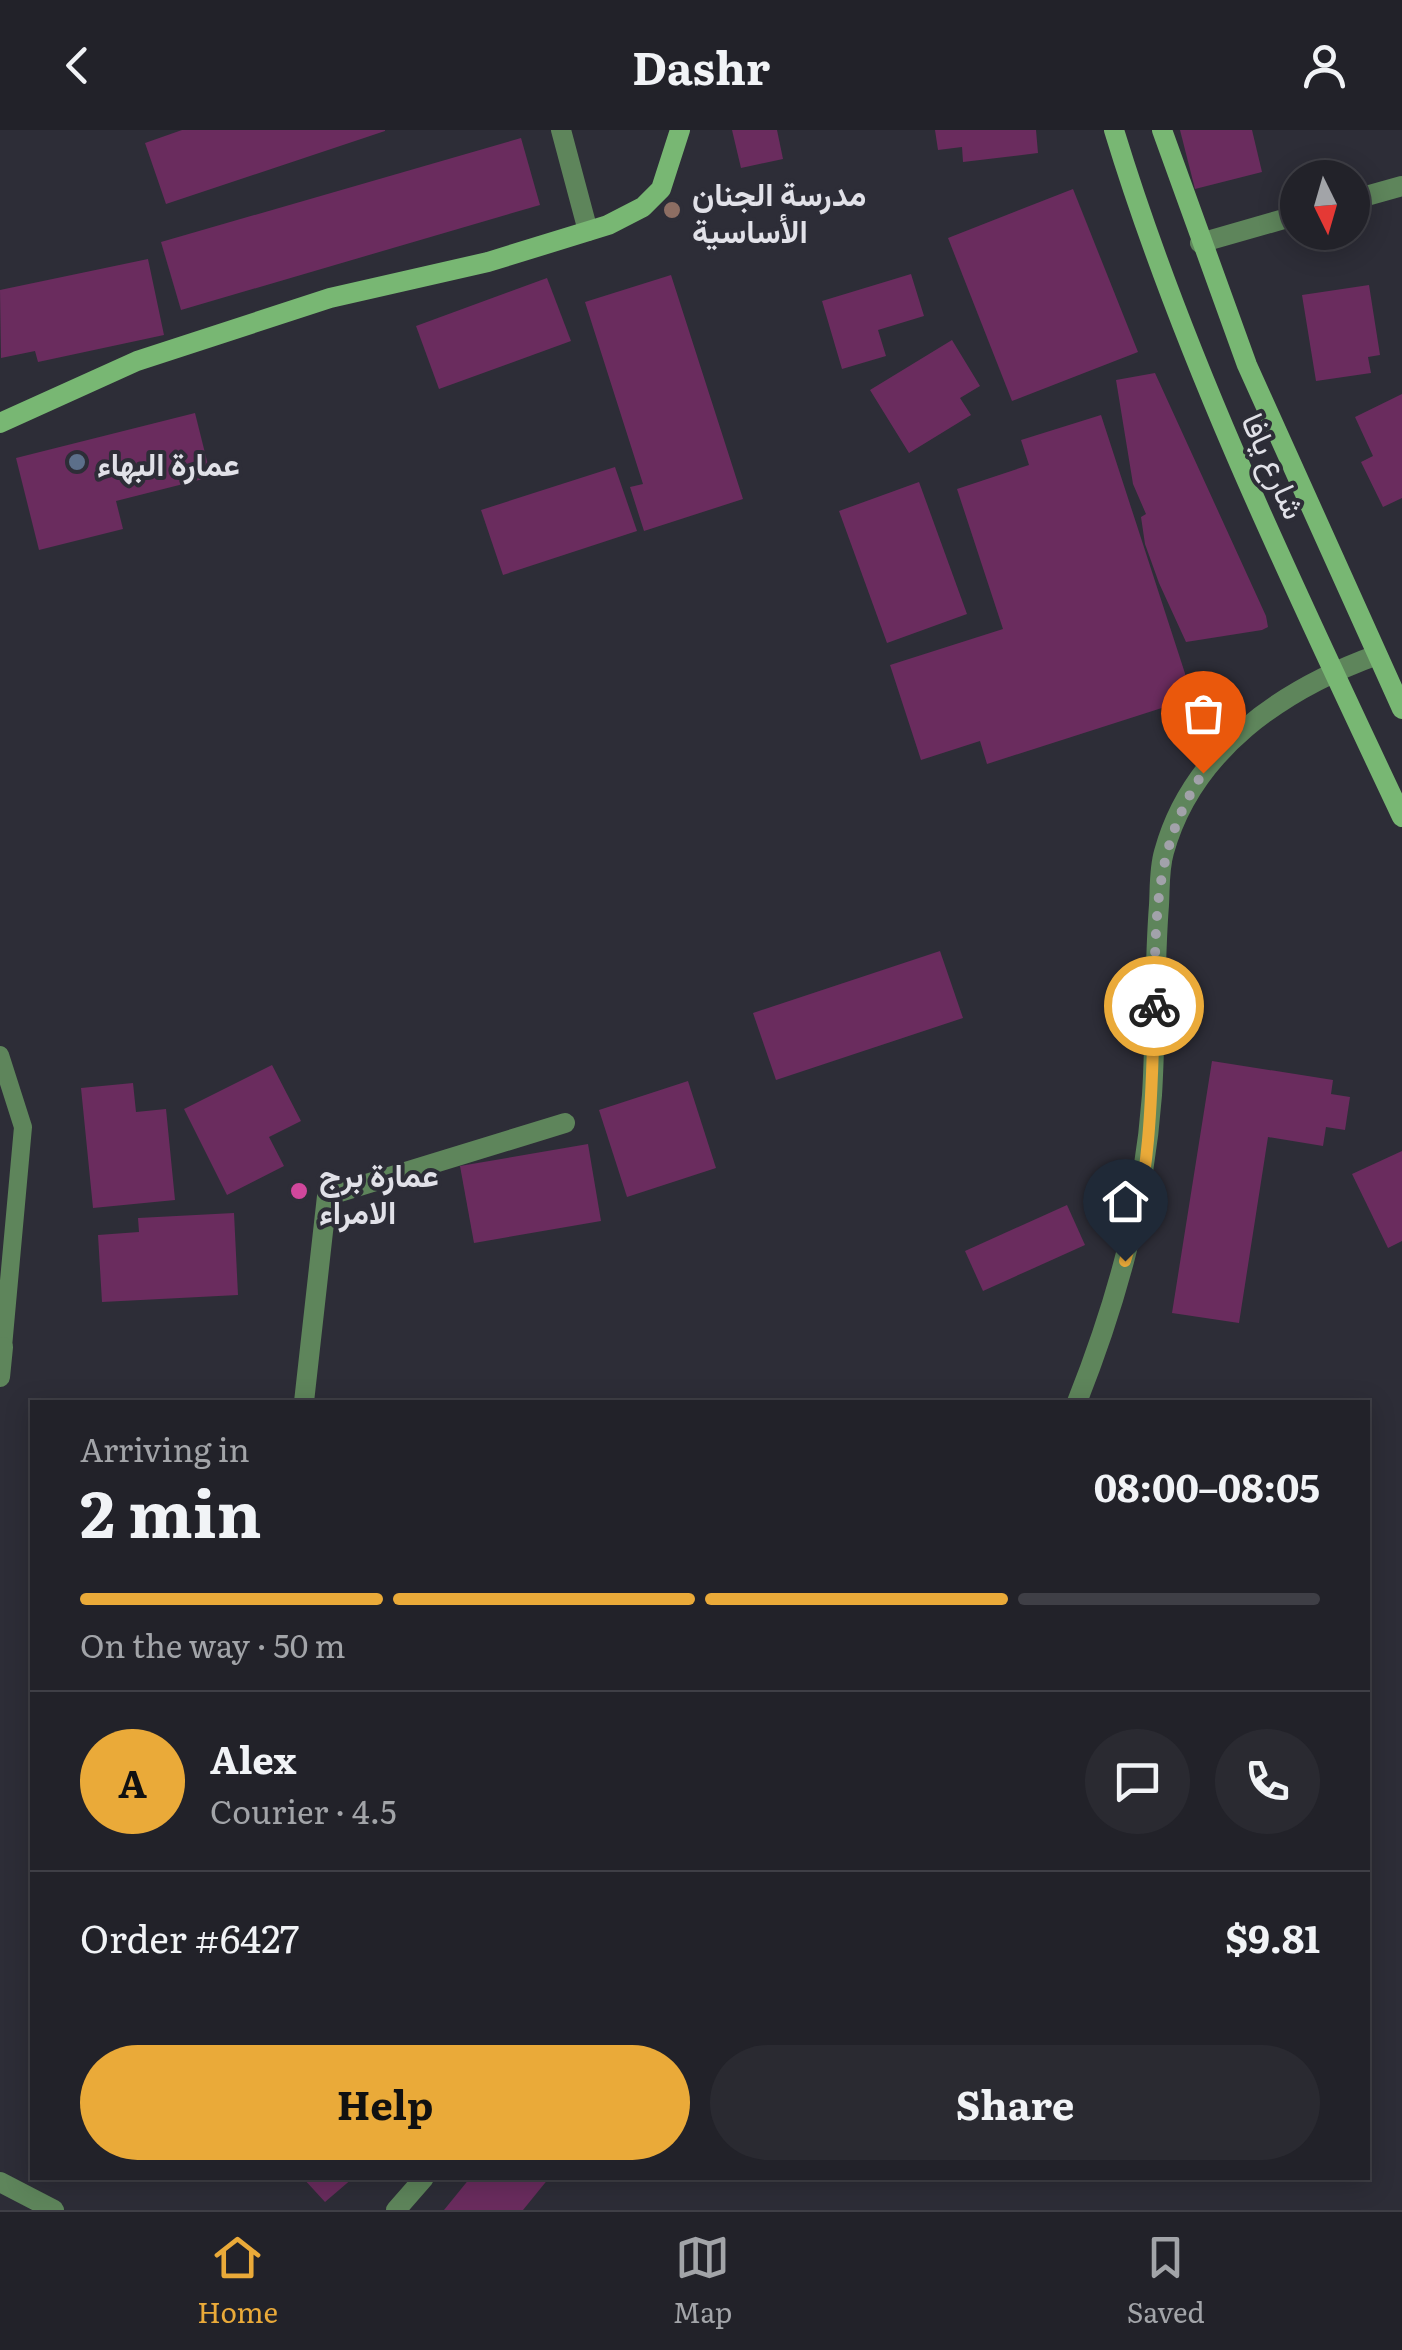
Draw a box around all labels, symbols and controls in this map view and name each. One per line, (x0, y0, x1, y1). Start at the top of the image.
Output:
text: Dashr (632, 32, 770, 99)
icon: back (50, 38, 105, 93)
icon: person (1297, 38, 1352, 93)
north arrow (1280, 160, 1370, 250)
map controls (1280, 160, 1370, 250)
place label: مدرسة الجنان الأساسية (692, 168, 866, 253)
marker: مدرسة الجنان الأساسية (661, 199, 683, 221)
street label: شارع يافا (1230, 404, 1321, 526)
place label: عمارة البهاء (97, 438, 240, 486)
marker: عمارة البهاء (66, 451, 88, 473)
pin (1161, 671, 1246, 774)
icon: bag (1176, 686, 1231, 741)
courier (1104, 956, 1204, 1056)
icon: bike (1127, 979, 1182, 1034)
place label: عمارة برج الامراء (319, 1149, 439, 1234)
pin (1083, 1159, 1168, 1262)
icon: home (1098, 1174, 1153, 1229)
marker: عمارة برج الامراء (288, 1180, 310, 1202)
text: Arriving in (80, 1424, 250, 1472)
text: 08:00–08:05 (1094, 1457, 1320, 1514)
text: 2 min (80, 1461, 262, 1558)
text: On the way · 50 m (80, 1620, 346, 1668)
text: Alex (210, 1729, 296, 1786)
button: chat (1085, 1729, 1190, 1834)
button: phone (1215, 1729, 1320, 1834)
text: A (118, 1753, 147, 1810)
text: Courier · 4.5 (210, 1786, 396, 1834)
text: Order #6427 (80, 1908, 299, 1965)
text: $9.81 (1225, 1908, 1320, 1965)
button: Help (80, 2045, 690, 2160)
button: Share (710, 2045, 1320, 2160)
tab: Home (197, 2230, 278, 2332)
tab: Map (673, 2230, 732, 2332)
tab: Saved (1127, 2230, 1205, 2332)

